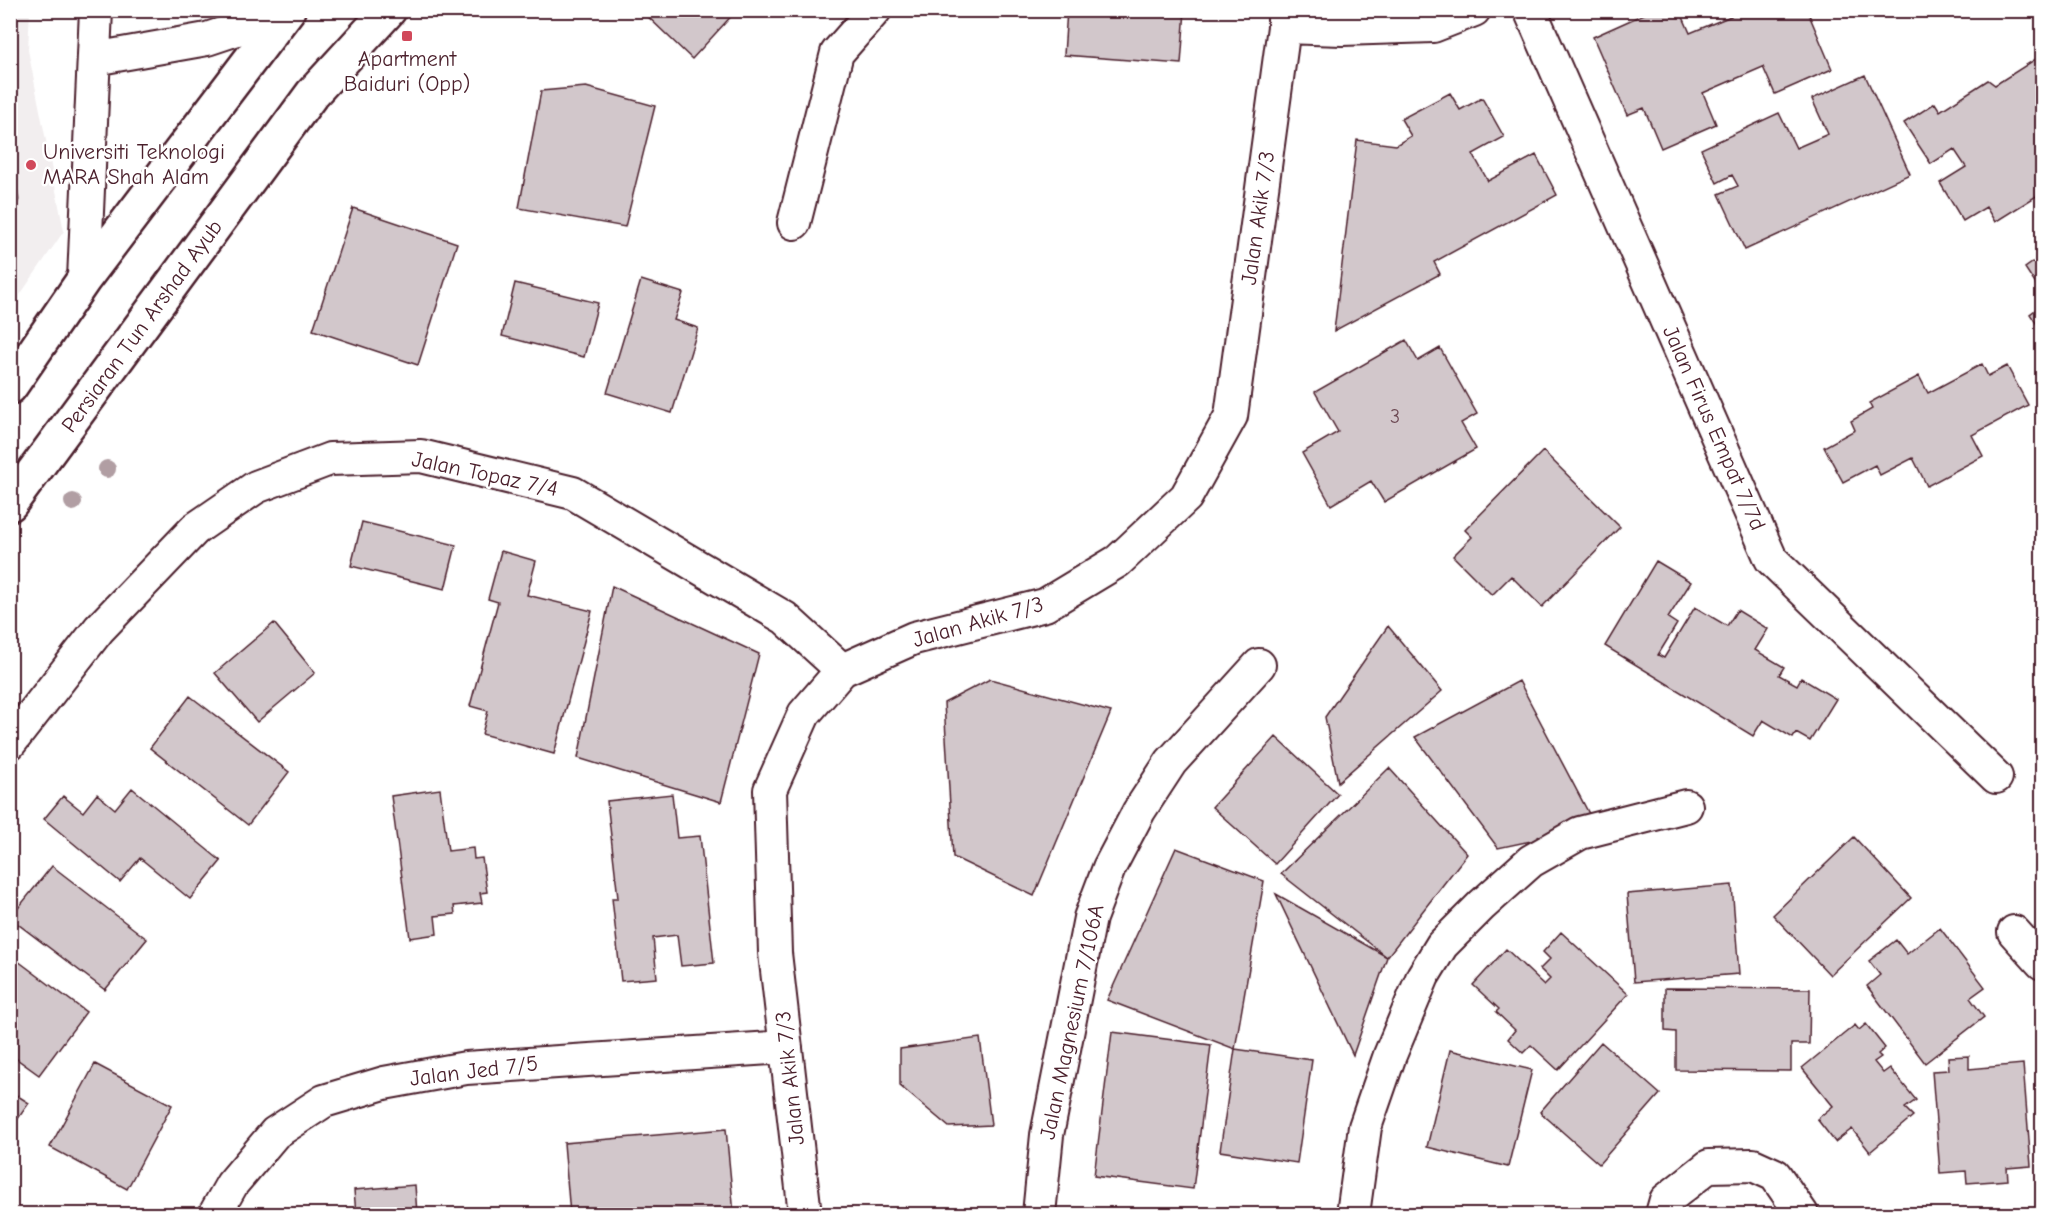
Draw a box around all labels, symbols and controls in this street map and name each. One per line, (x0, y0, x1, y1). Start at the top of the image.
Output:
marker: Apartment Baiduri (Opp) (400, 29, 414, 43)
place label: Apartment Baiduri (Opp) (344, 46, 470, 97)
place label: Universiti Teknologi MARA Shah Alam (43, 139, 225, 190)
street label: Jalan Akik 7/3 (1236, 150, 1280, 286)
marker: Universiti Teknologi MARA Shah Alam (24, 158, 38, 172)
street label: Persiaran Tun Arshad Ayub (56, 215, 228, 437)
street label: Jalan Firus Empat 7/7d (1657, 322, 1771, 534)
house number: 3 (1390, 405, 1400, 428)
street label: Jalan Topaz 7/4 (410, 446, 560, 502)
street label: Jalan Akik 7/3 (910, 591, 1046, 653)
street label: Jalan Magnesium 7/106A (1034, 902, 1110, 1142)
street label: Jalan Akik 7/3 (770, 1010, 810, 1146)
street label: Jalan Jed 7/5 (408, 1050, 540, 1092)

